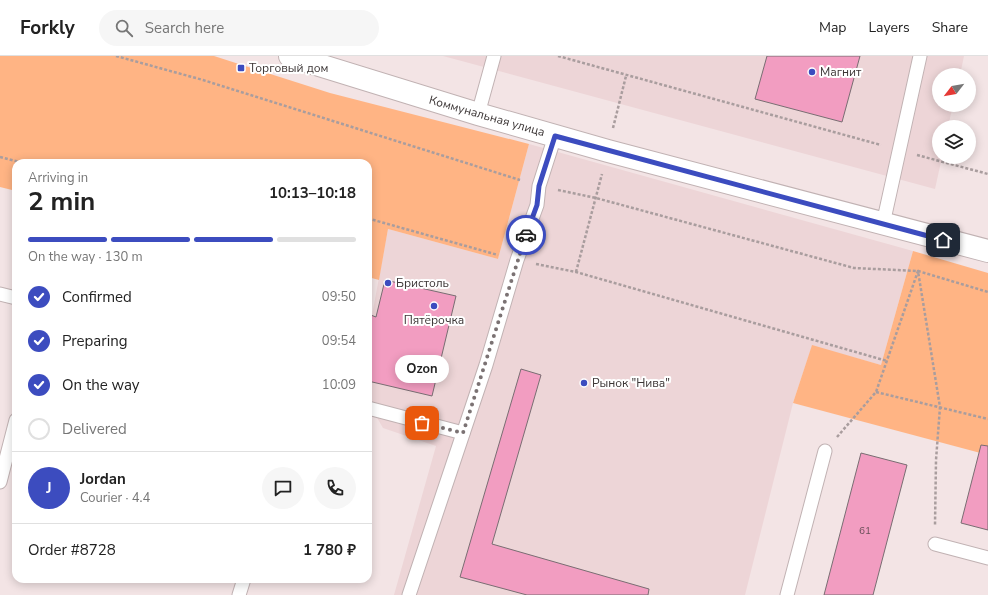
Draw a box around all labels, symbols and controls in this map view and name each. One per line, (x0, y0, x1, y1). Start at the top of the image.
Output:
search box (99, 10, 379, 46)
text: Forkly (20, 15, 75, 41)
icon: search (113, 17, 135, 39)
text: Search here (145, 18, 224, 38)
text: Map (819, 18, 846, 37)
text: Layers (868, 18, 910, 37)
text: Share (932, 18, 968, 37)
place label: Торговый дом (249, 60, 328, 76)
marker: Торговый дом (236, 63, 246, 73)
place label: Магнит (820, 64, 862, 80)
marker: Магнит (807, 67, 817, 77)
north arrow (932, 68, 976, 112)
map controls (932, 68, 976, 164)
street label: Коммунальная улица (427, 92, 547, 140)
button: layers (932, 120, 976, 164)
text: Arriving in (28, 169, 88, 187)
text: 10:13–10:18 (269, 183, 356, 203)
text: 2 min (28, 184, 95, 219)
courier (506, 215, 546, 255)
pin (926, 223, 960, 257)
icon: car (515, 224, 537, 246)
icon: home (932, 229, 954, 251)
text: On the way · 130 m (28, 248, 143, 266)
place label: Бристоль (396, 275, 449, 291)
marker: Бристоль (383, 278, 393, 288)
icon: check (28, 286, 50, 308)
text: Confirmed (62, 287, 132, 307)
text: 09:50 (322, 288, 356, 306)
marker: Пятёрочка (429, 301, 439, 311)
place label: Пятёрочка (404, 312, 464, 328)
icon: check (28, 330, 50, 352)
text: Preparing (62, 331, 127, 351)
text: 09:54 (322, 332, 356, 350)
callout: Ozon (395, 355, 449, 383)
text: Ozon (406, 360, 438, 378)
icon: check (28, 374, 50, 396)
text: On the way (62, 375, 140, 395)
place label: Рынок "Нива" (592, 375, 670, 391)
text: 10:09 (322, 376, 356, 394)
marker: Рынок "Нива" (579, 378, 589, 388)
pin (405, 406, 439, 440)
icon: bag (411, 412, 433, 434)
text: Delivered (62, 419, 127, 439)
button: chat (262, 467, 304, 509)
button: phone (314, 467, 356, 509)
text: Jordan (80, 469, 126, 489)
text: J (46, 478, 52, 498)
text: Courier · 4.4 (80, 489, 150, 507)
house number: 61 (859, 524, 871, 538)
text: Order #8728 (28, 540, 116, 560)
text: 1 780 ₽ (303, 540, 356, 560)

